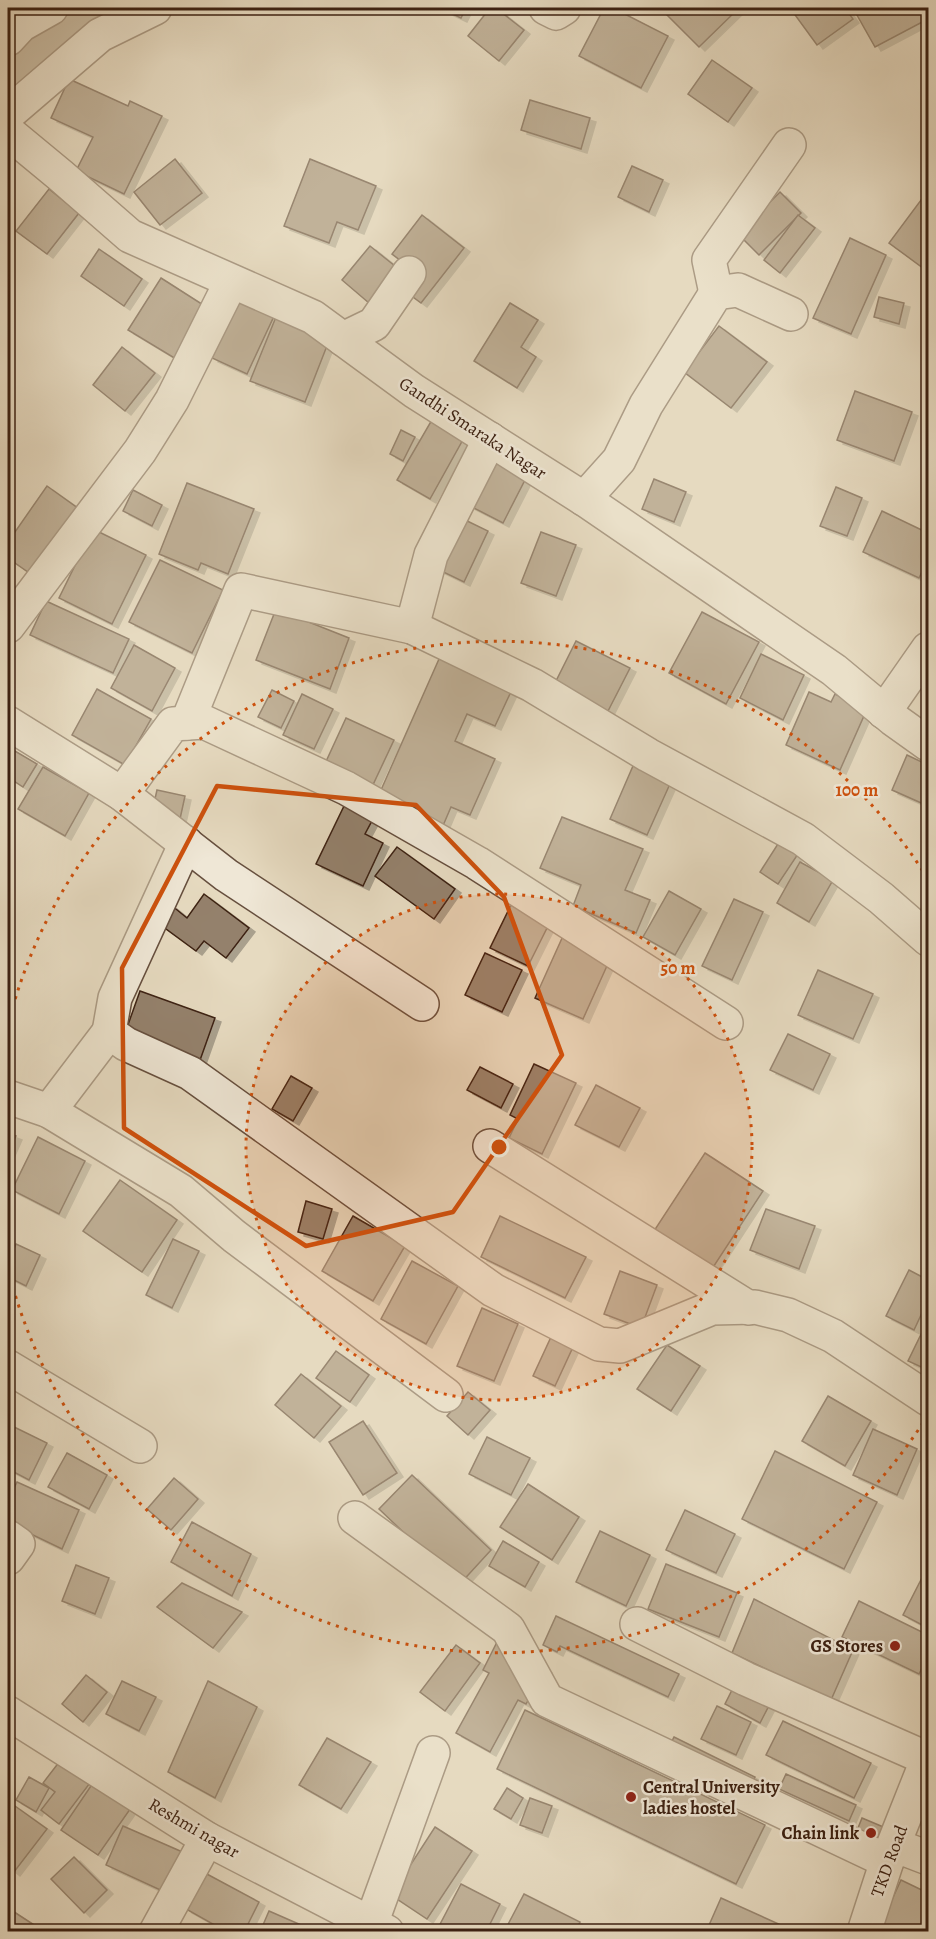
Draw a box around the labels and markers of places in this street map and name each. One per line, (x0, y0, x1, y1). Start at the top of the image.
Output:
centre of rings (489, 1137, 509, 1157)
place label: GS Stores (811, 1634, 883, 1658)
marker: GS Stores (888, 1639, 902, 1653)
place label: Central University ladies hostel (643, 1775, 780, 1820)
marker: Central University ladies hostel (624, 1790, 638, 1804)
place label: Chain link (781, 1821, 860, 1845)
marker: Chain link (864, 1826, 878, 1840)

